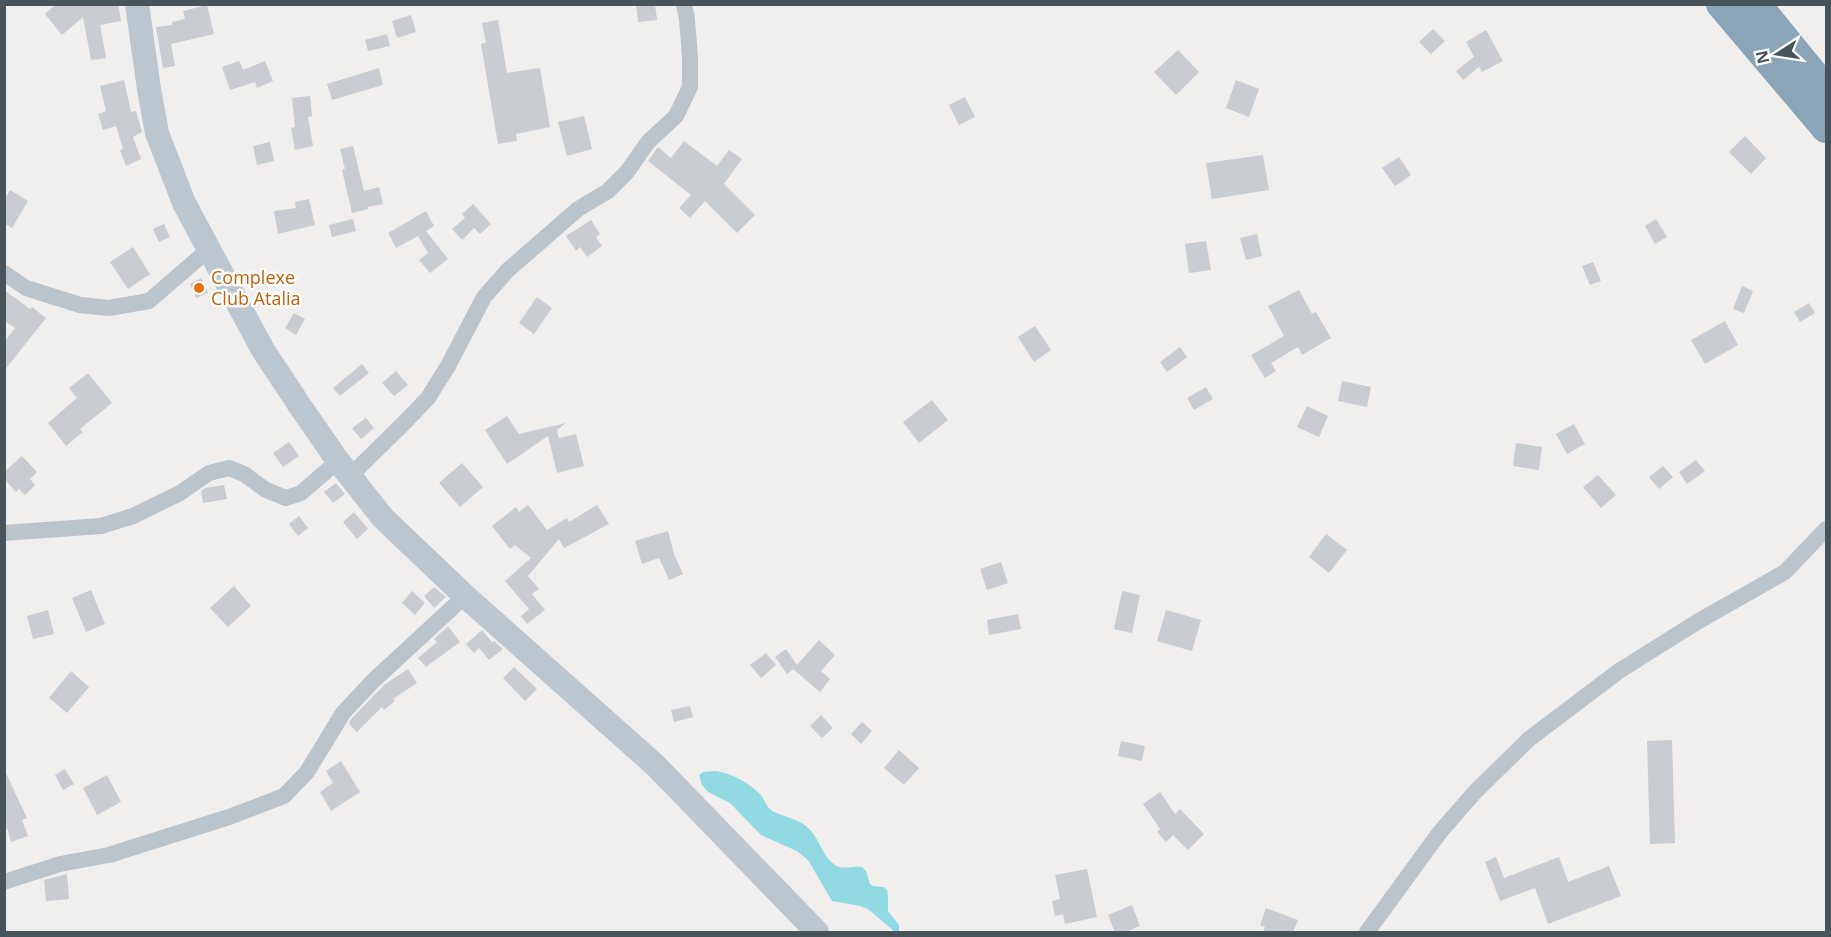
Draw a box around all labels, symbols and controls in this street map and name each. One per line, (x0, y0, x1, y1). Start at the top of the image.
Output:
north arrow (1747, 24, 1807, 84)
text: N (1750, 48, 1774, 66)
place label: Complexe Club Atalia (211, 265, 301, 310)
marker: Complexe Club Atalia (192, 281, 206, 295)

